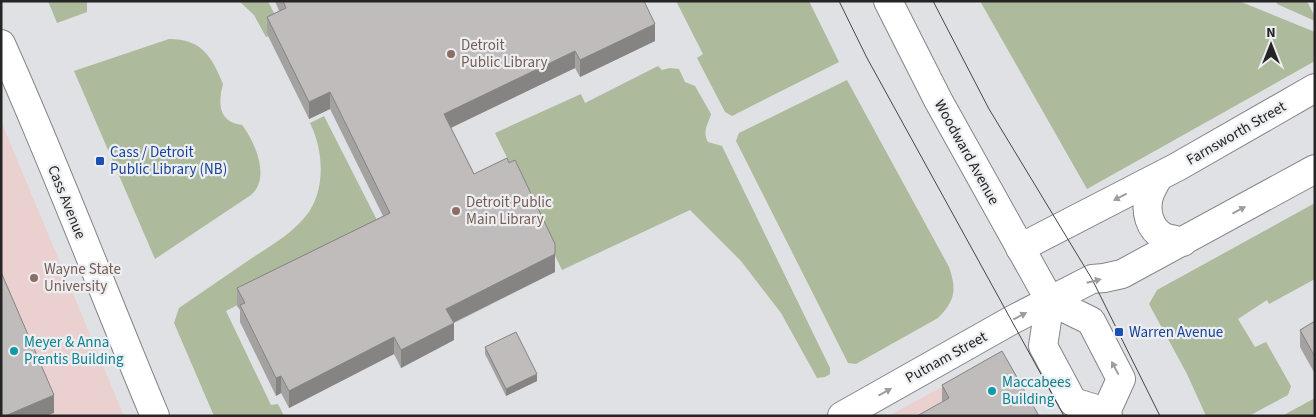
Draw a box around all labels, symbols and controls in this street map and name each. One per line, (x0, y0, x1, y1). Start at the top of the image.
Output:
north arrow (1246, 20, 1296, 70)
text: N (1266, 23, 1276, 43)
place label: Detroit Public Library (461, 35, 548, 73)
marker: Detroit Public Library (445, 48, 457, 60)
street label: Woodward Avenue (929, 96, 1004, 209)
street label: Farnsworth Street (1182, 96, 1290, 171)
place label: Cass / Detroit Public Library (NB) (110, 142, 227, 180)
marker: Cass / Detroit Public Library (NB) (94, 155, 106, 167)
street label: Cass Avenue (42, 162, 91, 242)
place label: Detroit Public Main Library (466, 192, 552, 230)
one-way arrow (1112, 193, 1127, 201)
marker: Detroit Public Main Library (450, 205, 462, 217)
one-way arrow (1231, 206, 1246, 214)
place label: Wayne State University (44, 259, 121, 297)
marker: Wayne State University (28, 272, 40, 284)
one-way arrow (1086, 277, 1101, 285)
one-way arrow (1013, 312, 1027, 320)
place label: Warren Avenue (1129, 322, 1223, 343)
street label: Putnam Street (902, 326, 991, 389)
marker: Warren Avenue (1113, 326, 1125, 338)
place label: Meyer & Anna Prentis Building (24, 332, 124, 370)
marker: Meyer & Anna Prentis Building (8, 345, 20, 357)
one-way arrow (1111, 361, 1120, 375)
place label: Maccabees Building (1002, 372, 1071, 410)
marker: Maccabees Building (986, 385, 998, 397)
one-way arrow (878, 387, 891, 396)

